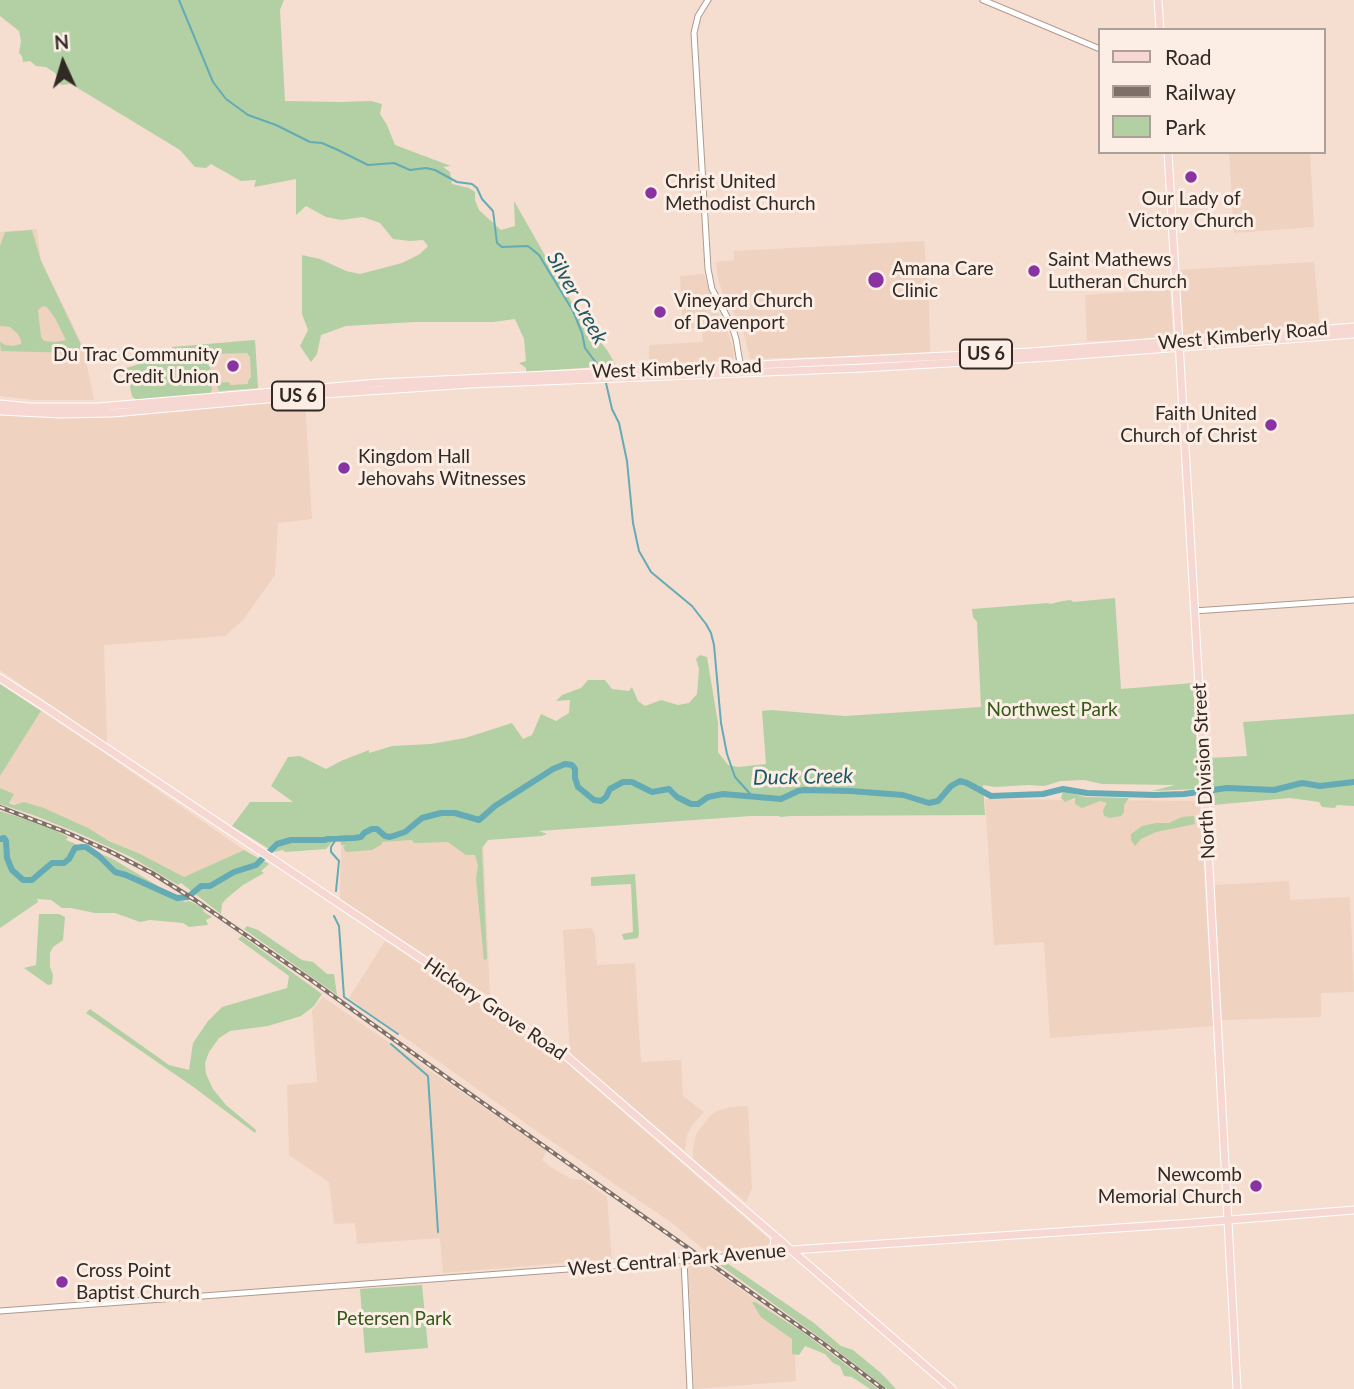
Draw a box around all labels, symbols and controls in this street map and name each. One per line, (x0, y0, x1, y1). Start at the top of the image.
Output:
north arrow (28, 28, 98, 98)
legend (1098, 28, 1326, 154)
text: N (53, 30, 70, 54)
text: Road (1165, 44, 1212, 69)
text: Railway (1165, 79, 1236, 104)
text: Park (1165, 114, 1206, 139)
marker: Our Lady of Victory Church (1183, 169, 1199, 185)
place label: Christ United Methodist Church (665, 171, 816, 215)
marker: Christ United Methodist Church (643, 185, 659, 201)
place label: Our Lady of Victory Church (1128, 188, 1254, 232)
water label: Silver Creek (541, 247, 613, 349)
place label: Saint Mathews Lutheran Church (1048, 249, 1187, 293)
place label: Amana Care Clinic (892, 258, 993, 302)
marker: Saint Mathews Lutheran Church (1026, 263, 1042, 279)
marker: Amana Care Clinic (866, 270, 886, 290)
place label: Vineyard Church of Davenport (674, 290, 813, 334)
marker: Vineyard Church of Davenport (652, 304, 668, 320)
street label: West Kimberly Road (1157, 317, 1329, 355)
road number: US 6 (960, 340, 1012, 368)
place label: Du Trac Community Credit Union (53, 344, 219, 388)
street label: West Kimberly Road (592, 355, 762, 383)
marker: Du Trac Community Credit Union (225, 358, 241, 374)
road number: US 6 (272, 382, 324, 410)
place label: Faith United Church of Christ (1120, 403, 1257, 447)
marker: Faith United Church of Christ (1263, 417, 1279, 433)
place label: Kingdom Hall Jehovahs Witnesses (358, 446, 526, 490)
marker: Kingdom Hall Jehovahs Witnesses (336, 460, 352, 476)
street label: North Division Street (1188, 682, 1220, 860)
park label: Northwest Park (986, 699, 1118, 721)
water label: Duck Creek (753, 764, 853, 790)
street label: Hickory Grove Road (419, 953, 571, 1065)
place label: Newcomb Memorial Church (1098, 1164, 1242, 1208)
marker: Newcomb Memorial Church (1248, 1178, 1264, 1194)
street label: West Central Park Avenue (567, 1239, 787, 1281)
place label: Cross Point Baptist Church (76, 1260, 200, 1304)
marker: Cross Point Baptist Church (54, 1274, 70, 1290)
park label: Petersen Park (336, 1308, 452, 1330)

